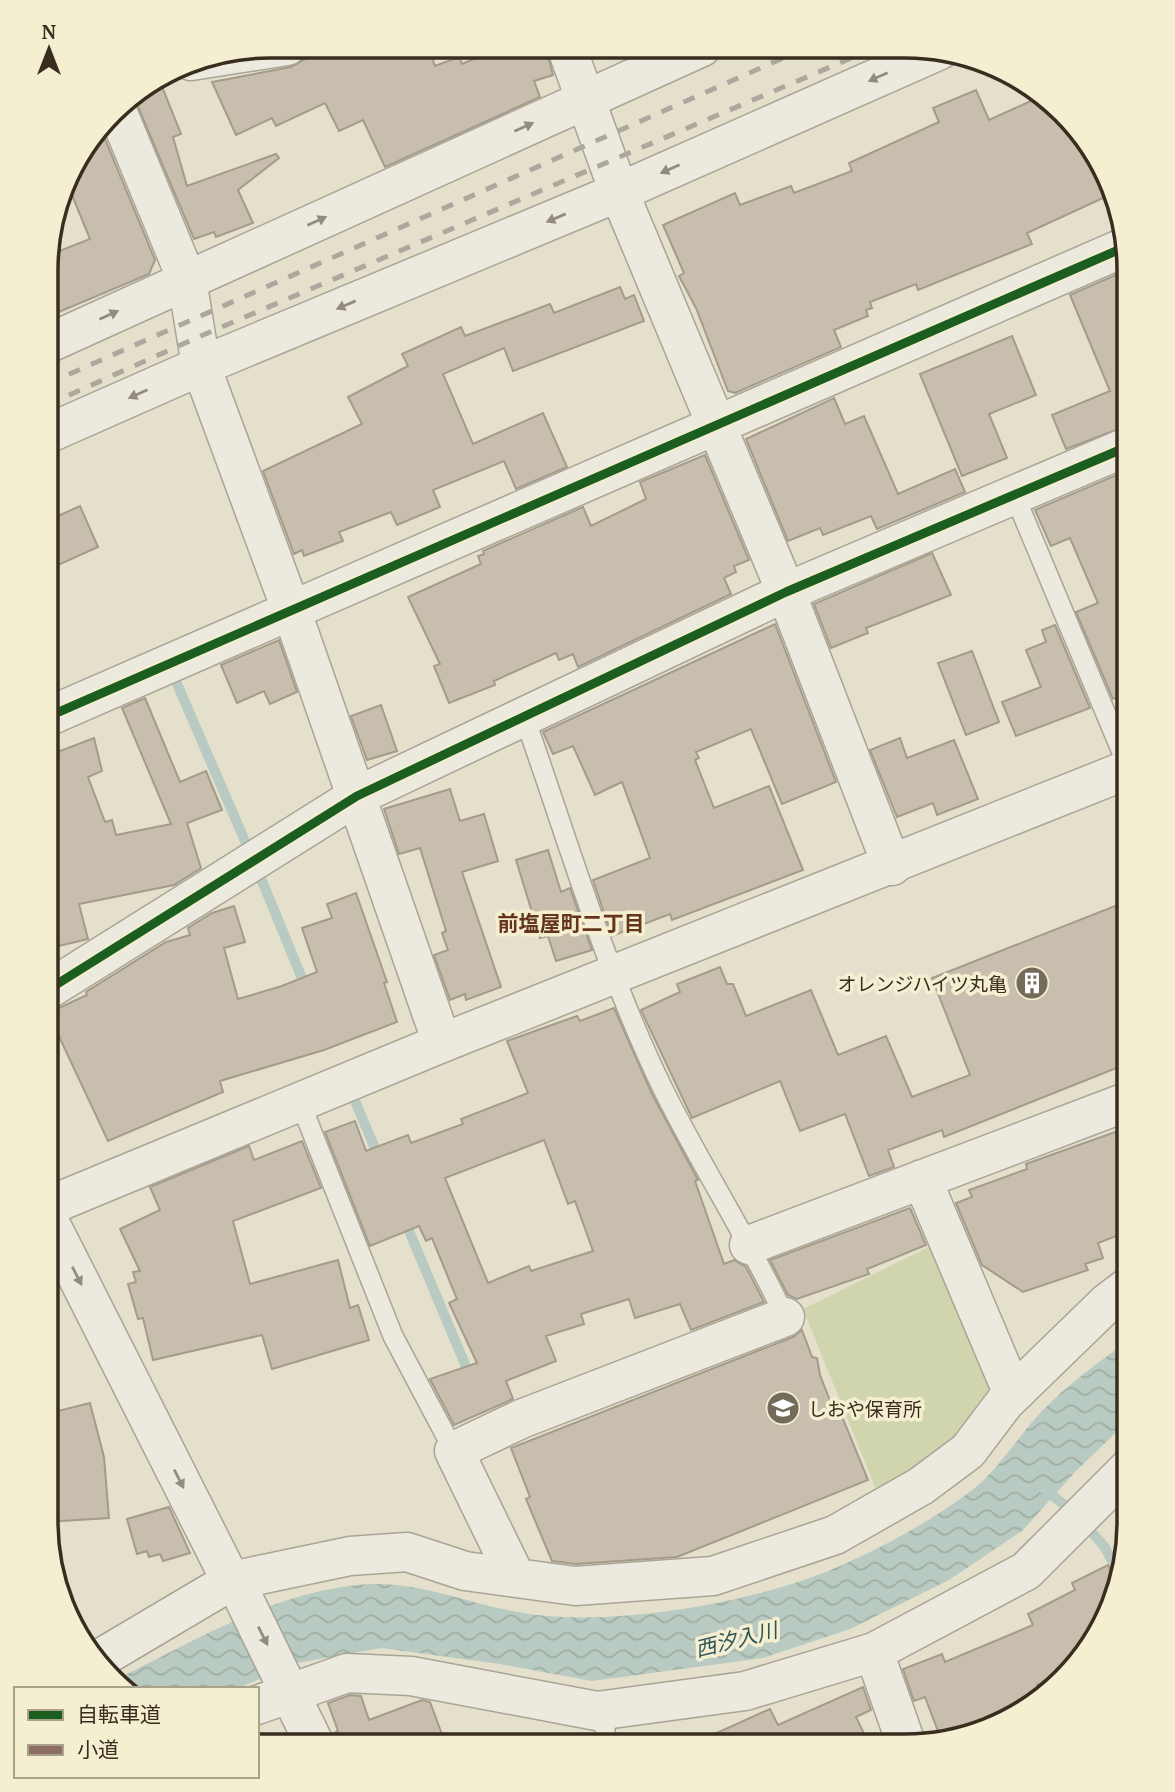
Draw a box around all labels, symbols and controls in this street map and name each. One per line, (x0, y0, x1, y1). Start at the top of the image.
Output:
north arrow (14, 14, 84, 84)
text: N (42, 19, 57, 44)
one-way arrow (868, 71, 888, 83)
one-way arrow (514, 121, 534, 133)
one-way arrow (660, 163, 680, 175)
one-way arrow (546, 212, 566, 224)
one-way arrow (306, 215, 327, 226)
one-way arrow (335, 300, 356, 311)
one-way arrow (99, 309, 120, 320)
one-way arrow (128, 388, 148, 400)
district label: 前塩屋町二丁目 (498, 909, 645, 937)
building icon: オレンジハイツ丸亀 (1013, 964, 1051, 1002)
place label: オレンジハイツ丸亀 (838, 971, 1007, 996)
one-way arrow (71, 1266, 82, 1286)
school or university icon: しおや保育所 (764, 1389, 802, 1427)
place label: しおや保育所 (808, 1396, 922, 1421)
one-way arrow (174, 1469, 185, 1489)
water label: 西汐入川 (692, 1615, 782, 1663)
one-way arrow (257, 1626, 268, 1646)
legend (14, 1687, 259, 1778)
text: 自転車道 (77, 1700, 161, 1728)
text: 小道 (77, 1735, 119, 1763)

